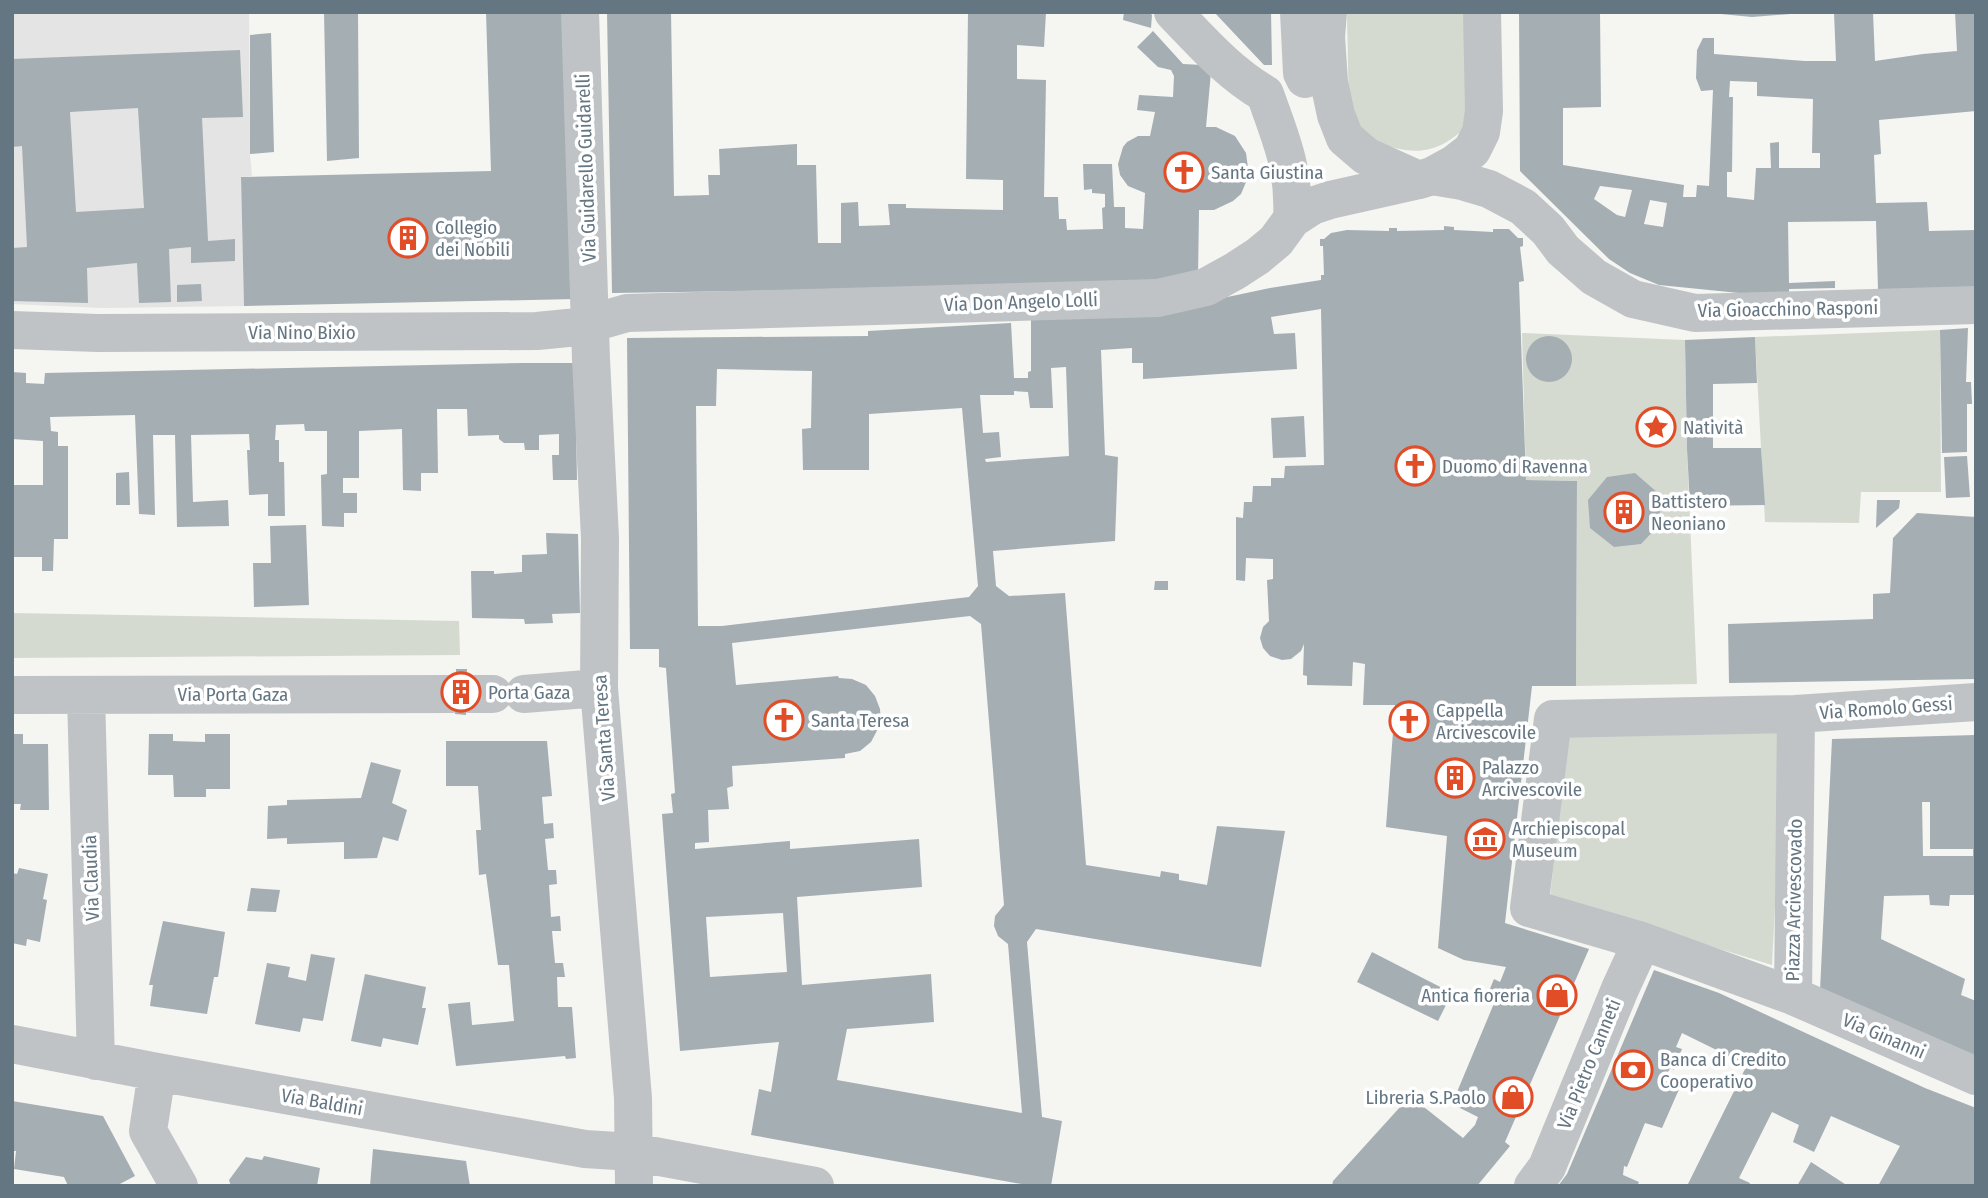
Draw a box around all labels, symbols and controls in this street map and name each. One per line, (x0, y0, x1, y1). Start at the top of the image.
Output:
street label: Via Guidarello Guidarelli (571, 73, 601, 263)
church icon: Santa Giustina (1163, 151, 1205, 193)
place label: Santa Giustina (1211, 161, 1324, 184)
place label: Collegio dei Nobili (435, 216, 510, 261)
building icon: Collegio dei Nobili (387, 217, 429, 259)
street label: Via Don Angelo Lolli (944, 288, 1098, 316)
street label: Via Gioacchino Rasponi (1698, 296, 1878, 322)
street label: Via Nino Bixio (248, 321, 356, 344)
place icon: Natività (1635, 406, 1677, 448)
place label: Natività (1683, 416, 1743, 439)
church icon: Duomo di Ravenna (1394, 445, 1436, 487)
place label: Duomo di Ravenna (1442, 455, 1588, 478)
place label: Battistero Neoniano (1651, 490, 1727, 535)
building icon: Battistero Neoniano (1603, 491, 1645, 533)
building icon: Porta Gaza (440, 671, 482, 713)
street label: Via Santa Teresa (588, 674, 620, 802)
place label: Porta Gaza (488, 681, 571, 704)
street label: Via Porta Gaza (178, 683, 288, 706)
street label: Via Romolo Gessi (1819, 692, 1953, 724)
church icon: Santa Teresa (763, 699, 805, 741)
place label: Cappella Arcivescovile (1436, 699, 1536, 744)
church icon: Cappella Arcivescovile (1388, 700, 1430, 742)
place label: Santa Teresa (811, 709, 910, 732)
place label: Palazzo Arcivescovile (1482, 756, 1582, 801)
building icon: Palazzo Arcivescovile (1434, 757, 1476, 799)
place label: Archiepiscopal Museum (1512, 817, 1625, 862)
museum icon: Archiepiscopal Museum (1464, 818, 1506, 860)
street label: Piazza Arcivescovado (1781, 818, 1807, 982)
street label: Via Claudia (78, 835, 104, 921)
shop icon: Antica fioreria (1536, 974, 1578, 1016)
place label: Antica fioreria (1421, 984, 1530, 1007)
street label: Via Pietro Canneti (1552, 996, 1626, 1132)
street label: Via Ginanni (1839, 1008, 1929, 1064)
place label: Banca di Credito Cooperativo (1660, 1048, 1787, 1093)
bank icon: Banca di Credito Cooperativo (1612, 1049, 1654, 1091)
shop icon: Libreria S.Paolo (1492, 1076, 1534, 1118)
street label: Via Baldini (279, 1084, 365, 1120)
place label: Libreria S.Paolo (1365, 1086, 1486, 1109)

